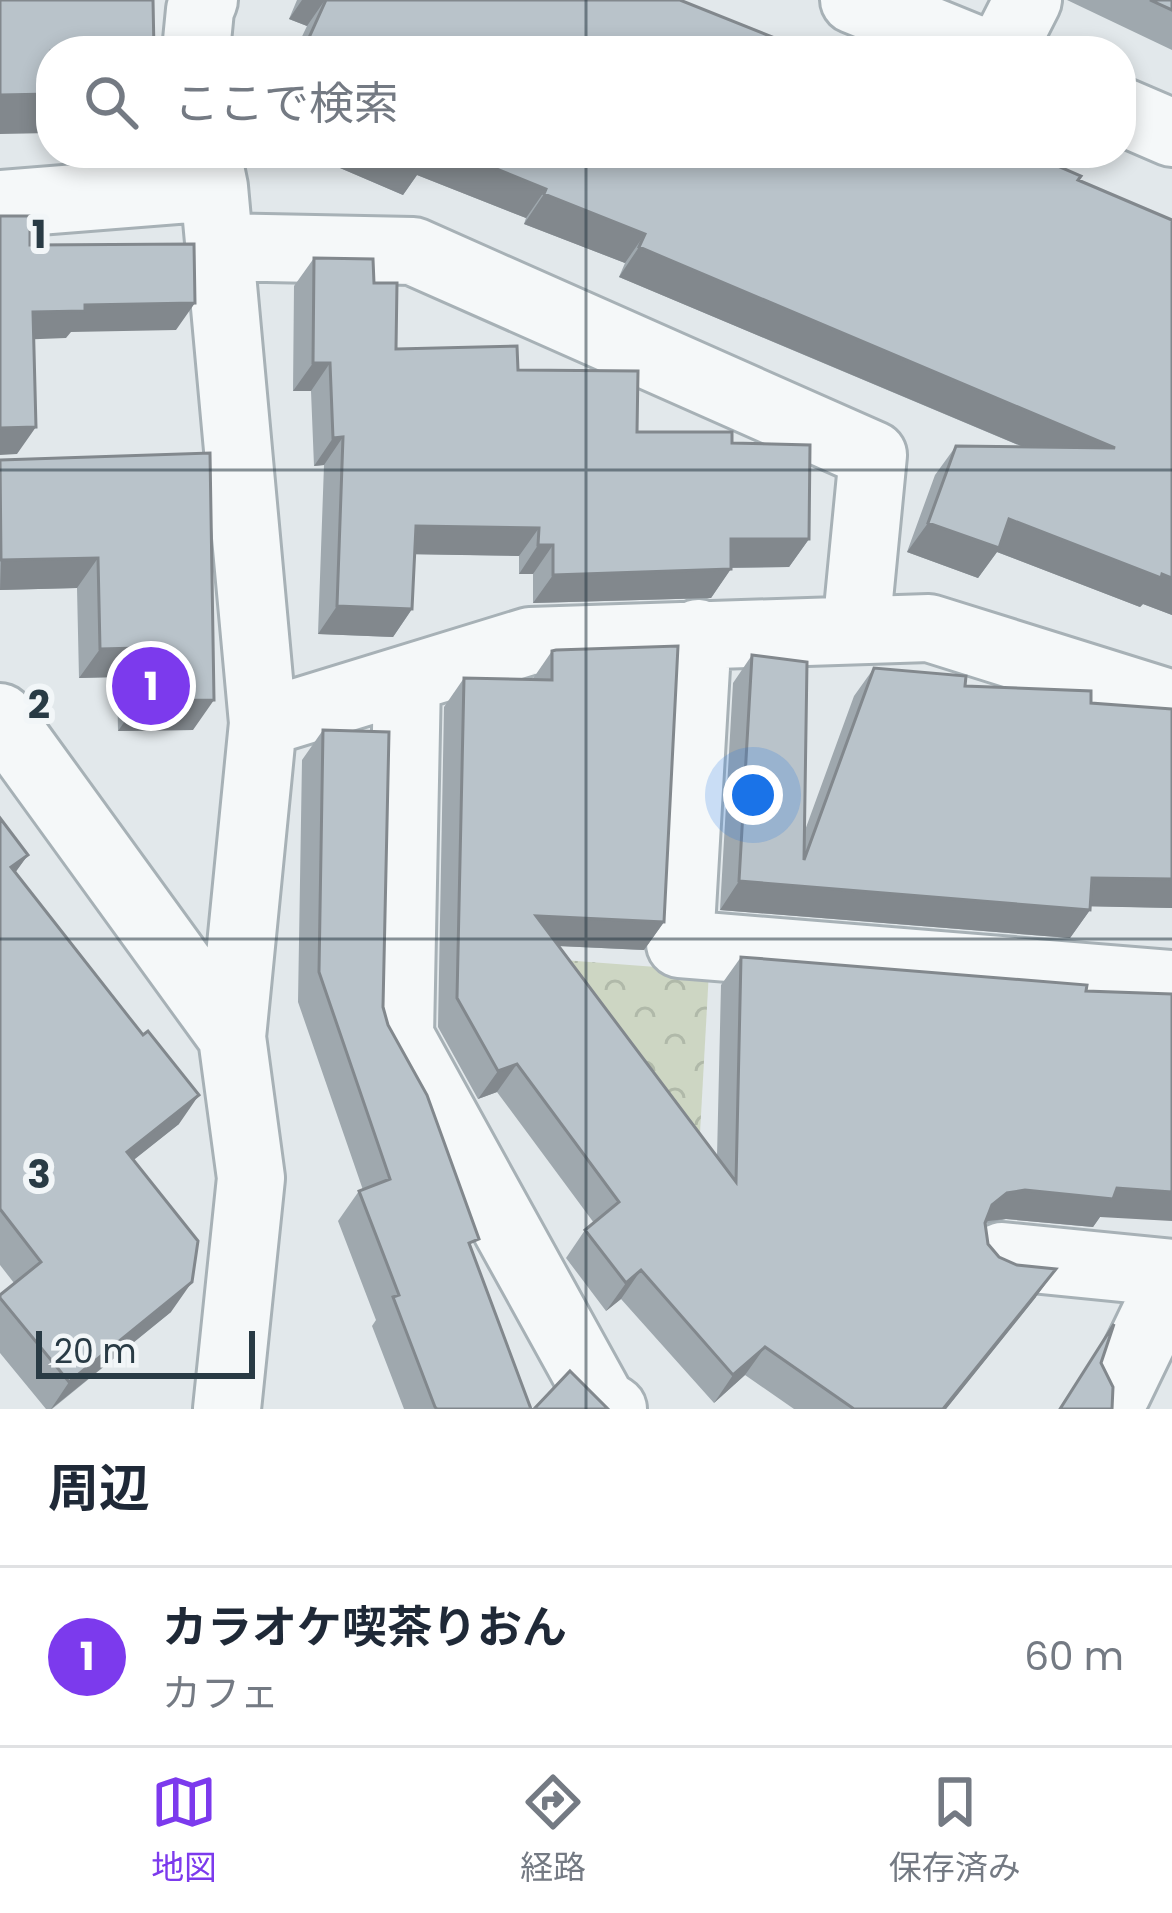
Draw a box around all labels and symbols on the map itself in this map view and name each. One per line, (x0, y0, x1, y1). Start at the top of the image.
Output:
text: 1 (32, 207, 46, 262)
pin: 1 (112, 641, 190, 731)
text: 2 (28, 677, 50, 732)
your location (723, 765, 783, 825)
text: 3 (27, 1147, 51, 1202)
scale bar (36, 1325, 255, 1378)

